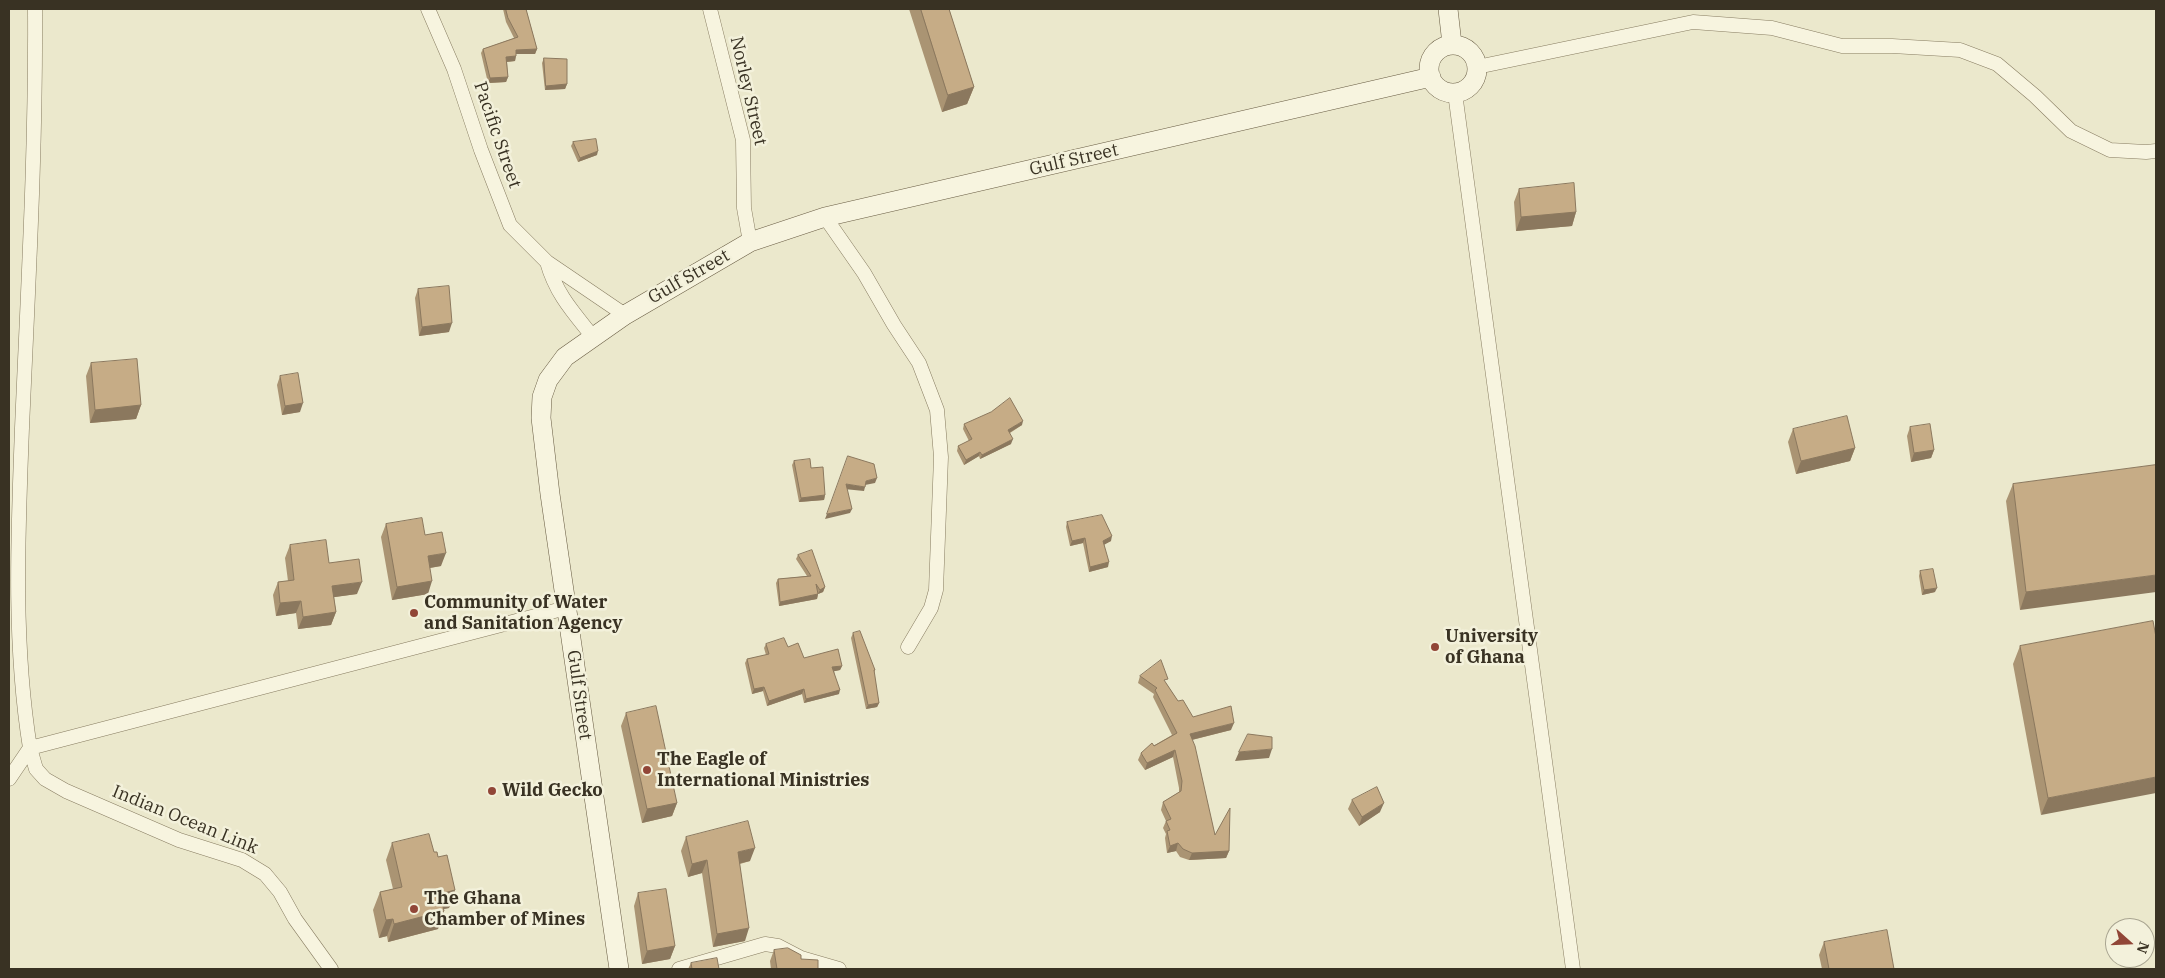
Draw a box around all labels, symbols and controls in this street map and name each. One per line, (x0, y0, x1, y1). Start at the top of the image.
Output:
street label: Norley Street (725, 34, 771, 148)
street label: Pacific Street (469, 79, 525, 191)
street label: Gulf Street (1028, 139, 1120, 181)
street label: Gulf Street (644, 245, 734, 309)
place label: Community of Water and Sanitation Agency (424, 592, 622, 634)
marker: Community of Water and Sanitation Agency (408, 607, 420, 619)
place label: University of Ghana (1445, 626, 1538, 669)
marker: University of Ghana (1429, 641, 1441, 653)
street label: Gulf Street (562, 649, 596, 741)
place label: The Eagle of International Ministries (657, 749, 870, 792)
marker: The Eagle of International Ministries (641, 764, 653, 776)
place label: Wild Gecko (502, 780, 603, 802)
street label: Indian Ocean Link (109, 781, 261, 859)
marker: Wild Gecko (486, 785, 498, 797)
place label: The Ghana Chamber of Mines (424, 888, 585, 931)
marker: The Ghana Chamber of Mines (408, 903, 420, 915)
north arrow (2105, 918, 2155, 968)
text: N (2133, 939, 2154, 956)

